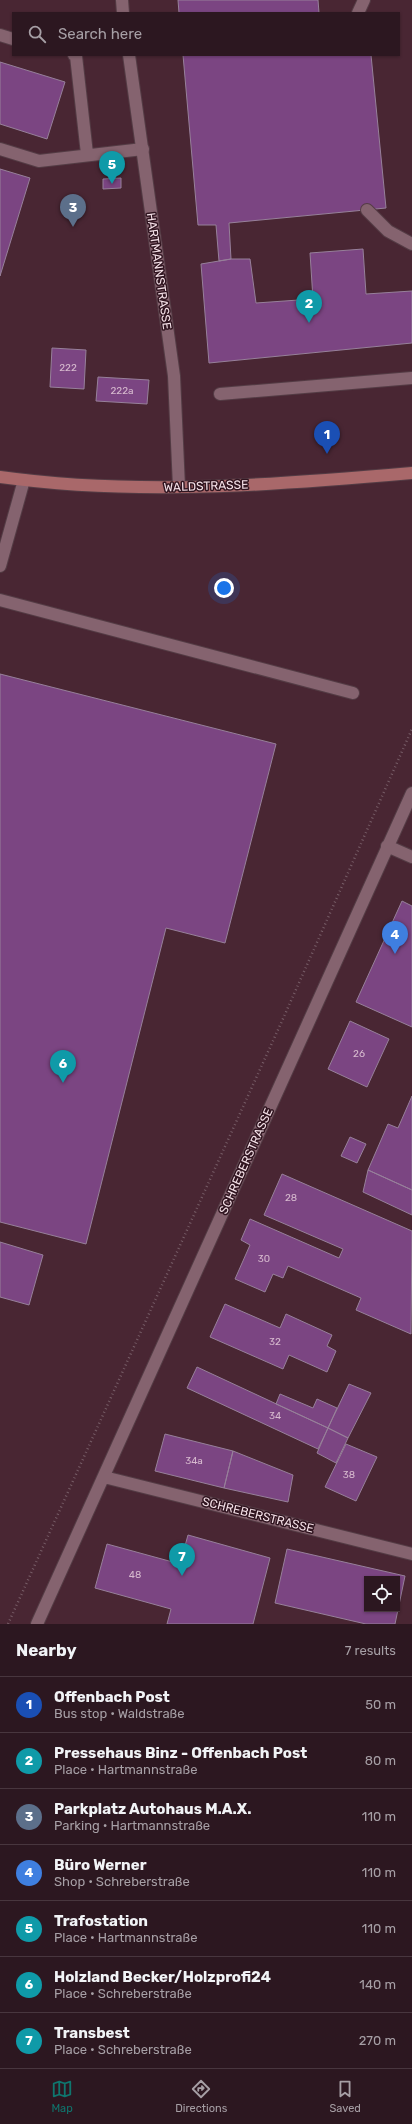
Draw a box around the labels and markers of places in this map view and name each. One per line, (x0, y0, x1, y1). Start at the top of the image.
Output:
pin: 5 (99, 151, 125, 184)
pin: 3 (60, 194, 86, 227)
pin: 2 (296, 290, 322, 323)
pin: 1 (314, 421, 340, 454)
pin: 4 (382, 921, 408, 954)
pin: 6 (50, 1050, 76, 1083)
pin: 7 (169, 1543, 195, 1576)

